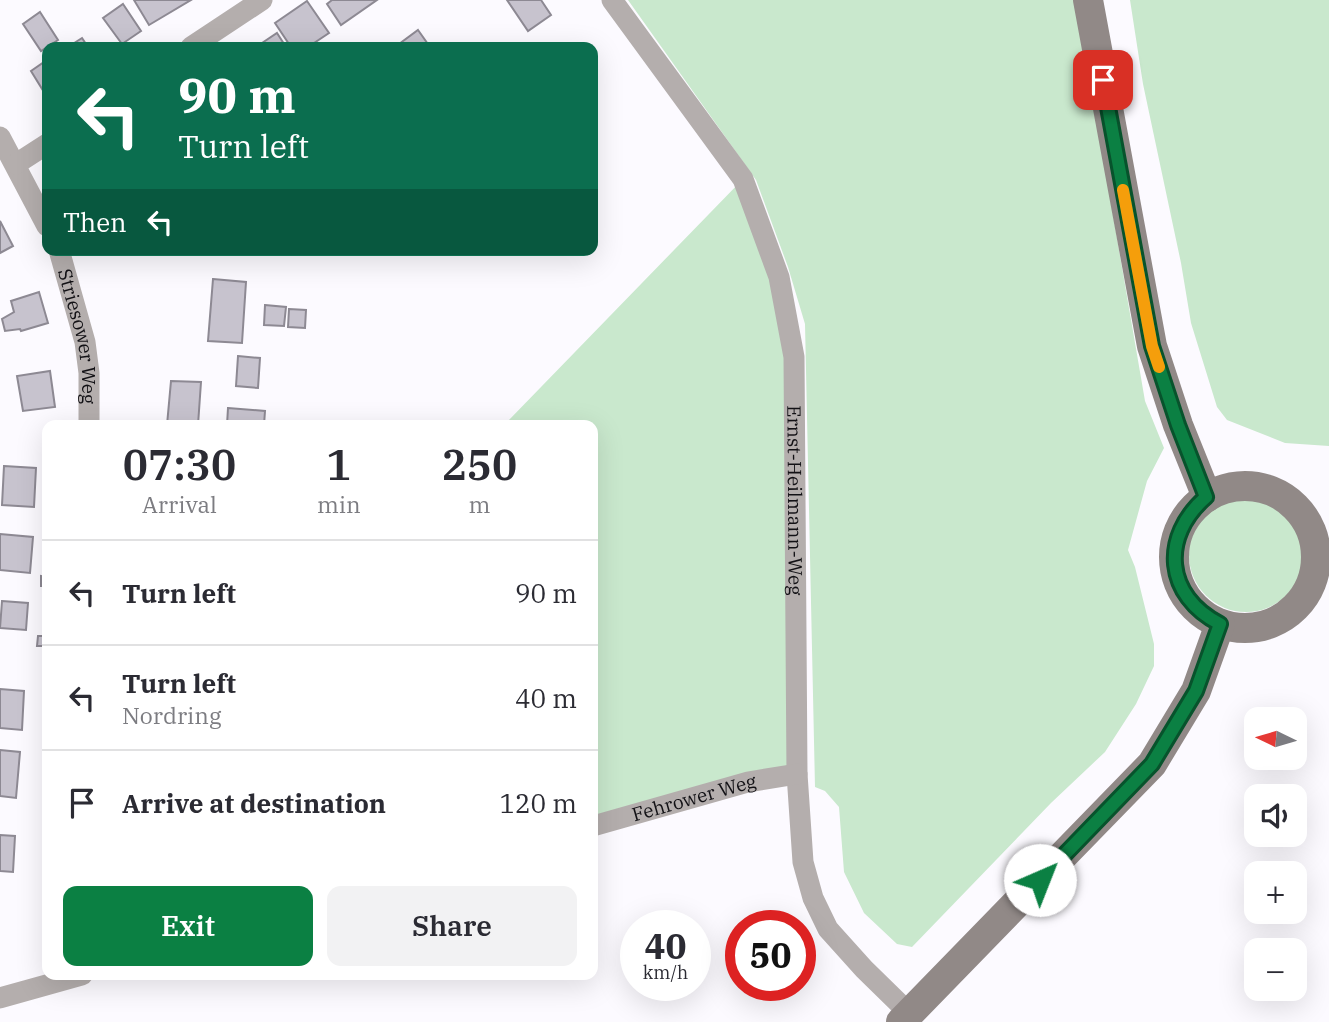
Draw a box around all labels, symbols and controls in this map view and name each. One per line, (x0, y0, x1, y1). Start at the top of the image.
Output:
pin (1073, 50, 1133, 110)
icon: arrive (1084, 61, 1122, 99)
text: 90 m (178, 63, 296, 126)
icon: left (63, 70, 154, 161)
text: Turn left (178, 125, 309, 167)
icon: left (141, 203, 179, 241)
text: Then (63, 205, 127, 239)
street label: Striesower Weg (53, 266, 101, 405)
street label: Ernst-Heilmann-Weg (782, 405, 808, 596)
text: 07:30 (123, 437, 236, 492)
text: 1 (326, 437, 351, 492)
text: 250 (442, 437, 517, 492)
text: Arrival (142, 489, 217, 519)
text: min (317, 489, 361, 519)
text: m (468, 489, 490, 519)
icon: left (63, 574, 101, 612)
text: Turn left (122, 576, 236, 610)
text: 90 m (515, 576, 577, 610)
text: Turn left (122, 666, 236, 700)
icon: left (63, 679, 101, 717)
text: 40 m (515, 681, 577, 715)
text: Nordring (122, 700, 222, 730)
north arrow (1244, 707, 1307, 770)
map controls (1244, 707, 1307, 1001)
street label: Fehrower Weg (629, 769, 758, 826)
icon: arrive (63, 784, 101, 822)
button: sound (1244, 784, 1307, 847)
text: Arrive at destination (122, 786, 386, 820)
text: 120 m (499, 786, 577, 820)
position arrow (1003, 843, 1077, 917)
button: + (1244, 861, 1307, 924)
button: Exit (63, 886, 313, 966)
button: Share (327, 886, 577, 966)
speed limit sign: 50 (725, 910, 816, 1001)
text: 40 (644, 923, 687, 969)
button: − (1244, 938, 1307, 1001)
text: km/h (643, 961, 688, 984)

